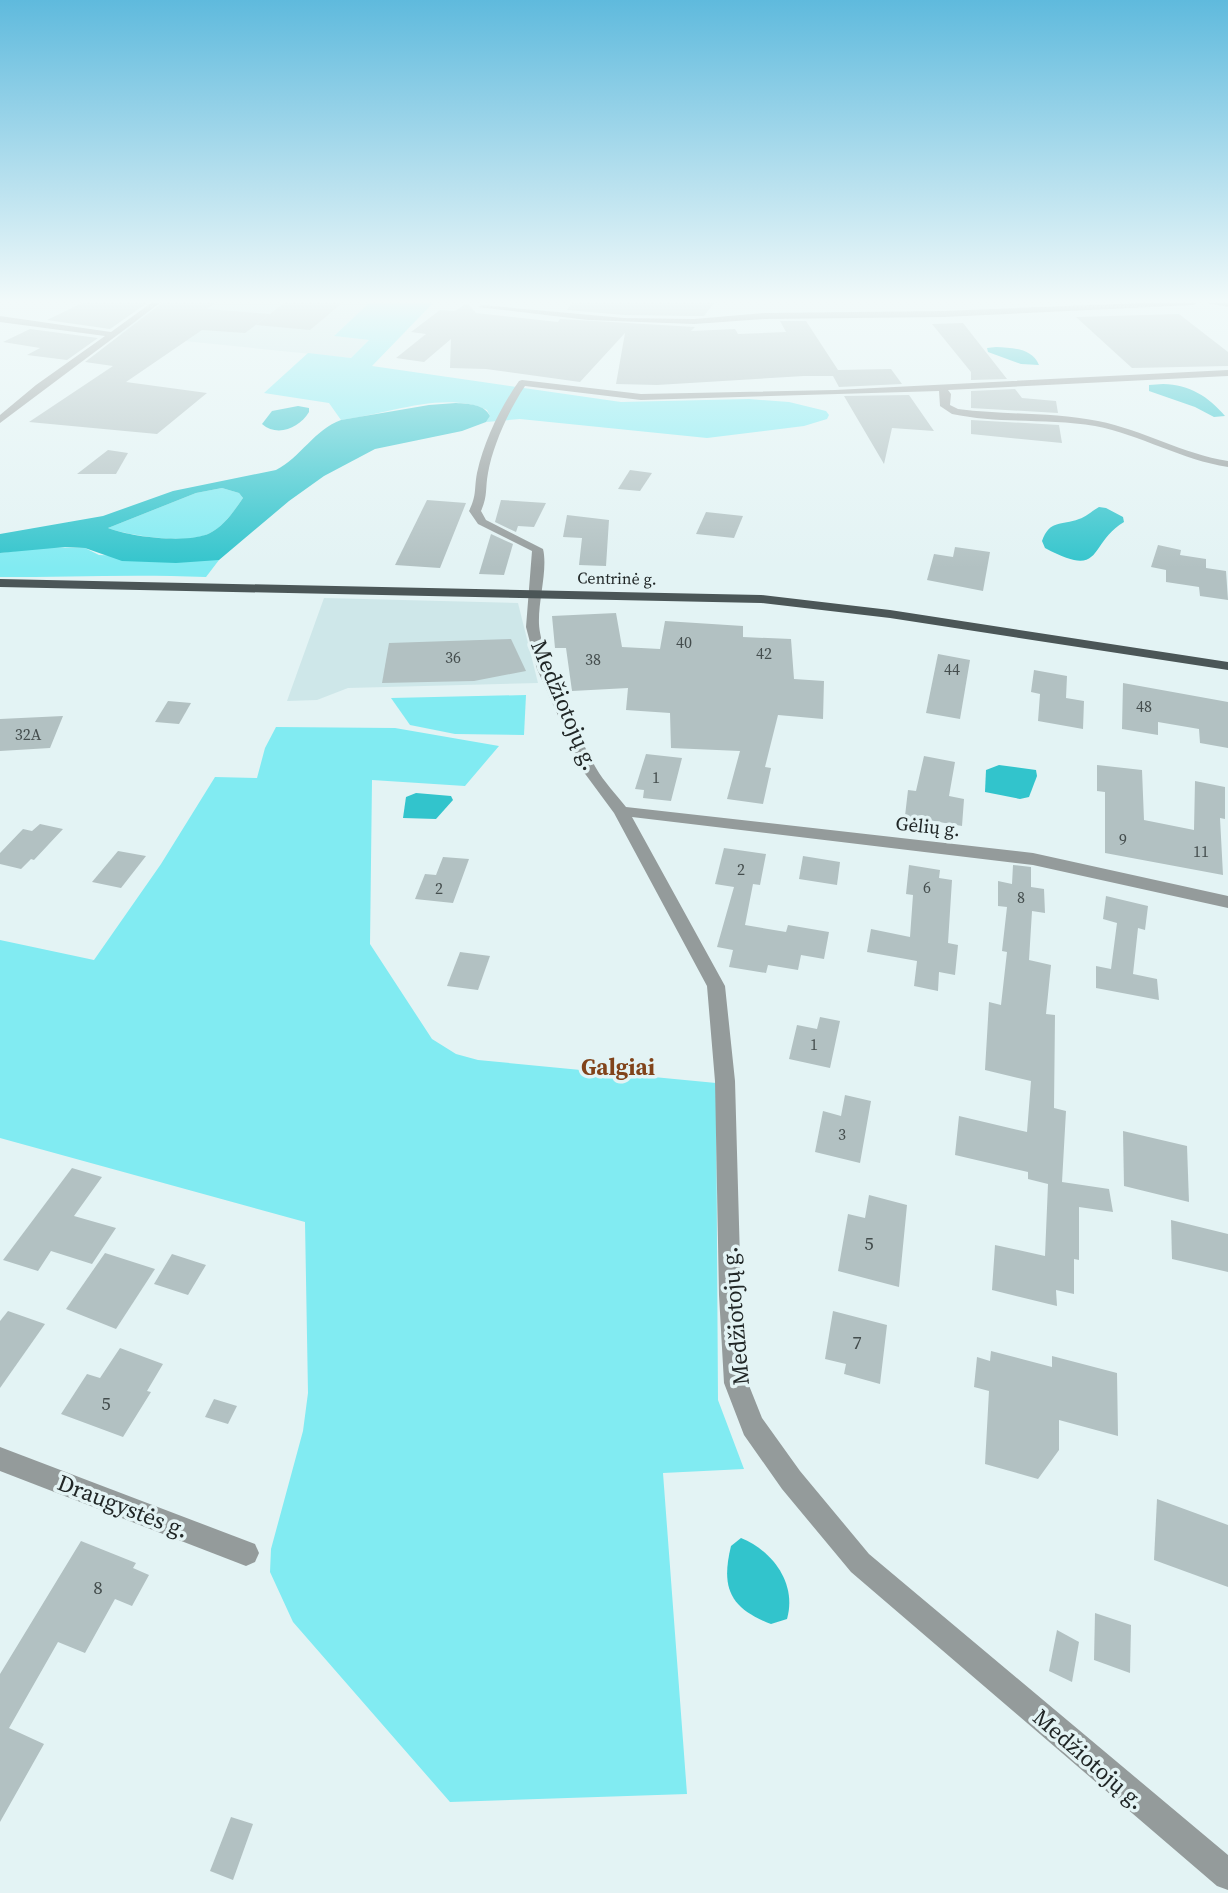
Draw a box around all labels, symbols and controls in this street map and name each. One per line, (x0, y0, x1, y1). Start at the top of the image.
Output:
street label: Centrinė g. (577, 566, 657, 590)
house number: 40 (676, 631, 692, 653)
street label: Medžiotojų g. (523, 635, 607, 775)
house number: 42 (756, 642, 772, 664)
house number: 36 (445, 646, 461, 668)
house number: 38 (585, 648, 601, 670)
house number: 44 (944, 658, 960, 680)
house number: 48 (1136, 695, 1152, 717)
house number: 32A (15, 723, 42, 745)
house number: 1 (652, 766, 660, 788)
street label: Gėlių g. (894, 810, 962, 842)
house number: 9 (1119, 828, 1127, 850)
house number: 11 (1193, 840, 1209, 862)
house number: 2 (737, 858, 745, 880)
house number: 6 (923, 876, 931, 898)
house number: 2 (435, 877, 443, 899)
house number: 8 (1017, 886, 1025, 908)
house number: 1 (810, 1033, 818, 1055)
district label: Galgiai (581, 1051, 655, 1083)
house number: 3 (838, 1123, 846, 1145)
house number: 5 (864, 1230, 874, 1256)
street label: Medžiotojų g. (713, 1245, 757, 1387)
house number: 7 (852, 1329, 862, 1355)
house number: 5 (101, 1390, 111, 1416)
street label: Draugystės g. (53, 1466, 193, 1546)
house number: 8 (93, 1574, 103, 1600)
street label: Medžiotojų g. (1026, 1701, 1152, 1817)

